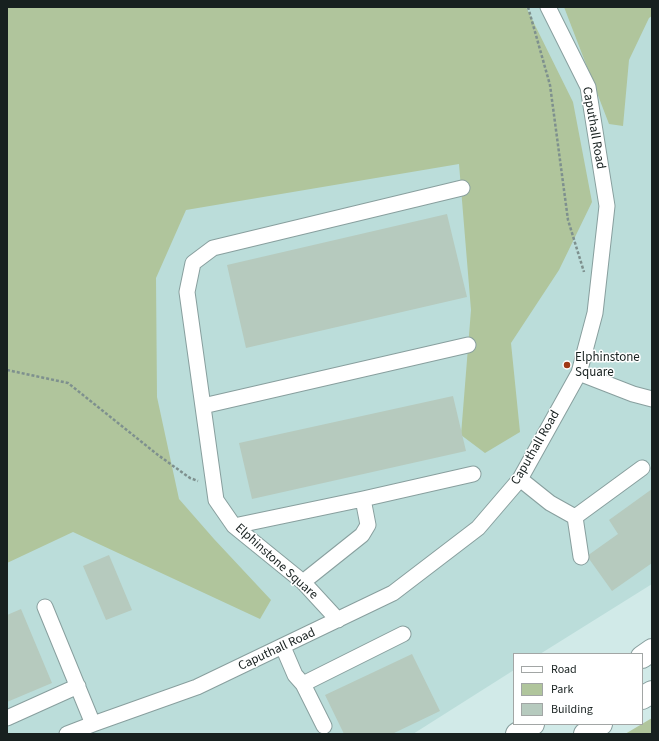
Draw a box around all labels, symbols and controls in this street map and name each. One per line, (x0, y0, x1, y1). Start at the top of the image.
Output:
street label: Caputhall Road (578, 86, 608, 170)
place label: Elphinstone Square (575, 350, 640, 381)
marker: Elphinstone Square (562, 360, 572, 370)
street label: Caputhall Road (508, 408, 564, 488)
street label: Elphinstone Square (231, 521, 321, 603)
street label: Caputhall Road (236, 625, 318, 675)
legend (513, 653, 643, 725)
text: Road (551, 661, 577, 678)
text: Park (551, 681, 573, 698)
text: Building (551, 701, 593, 718)

